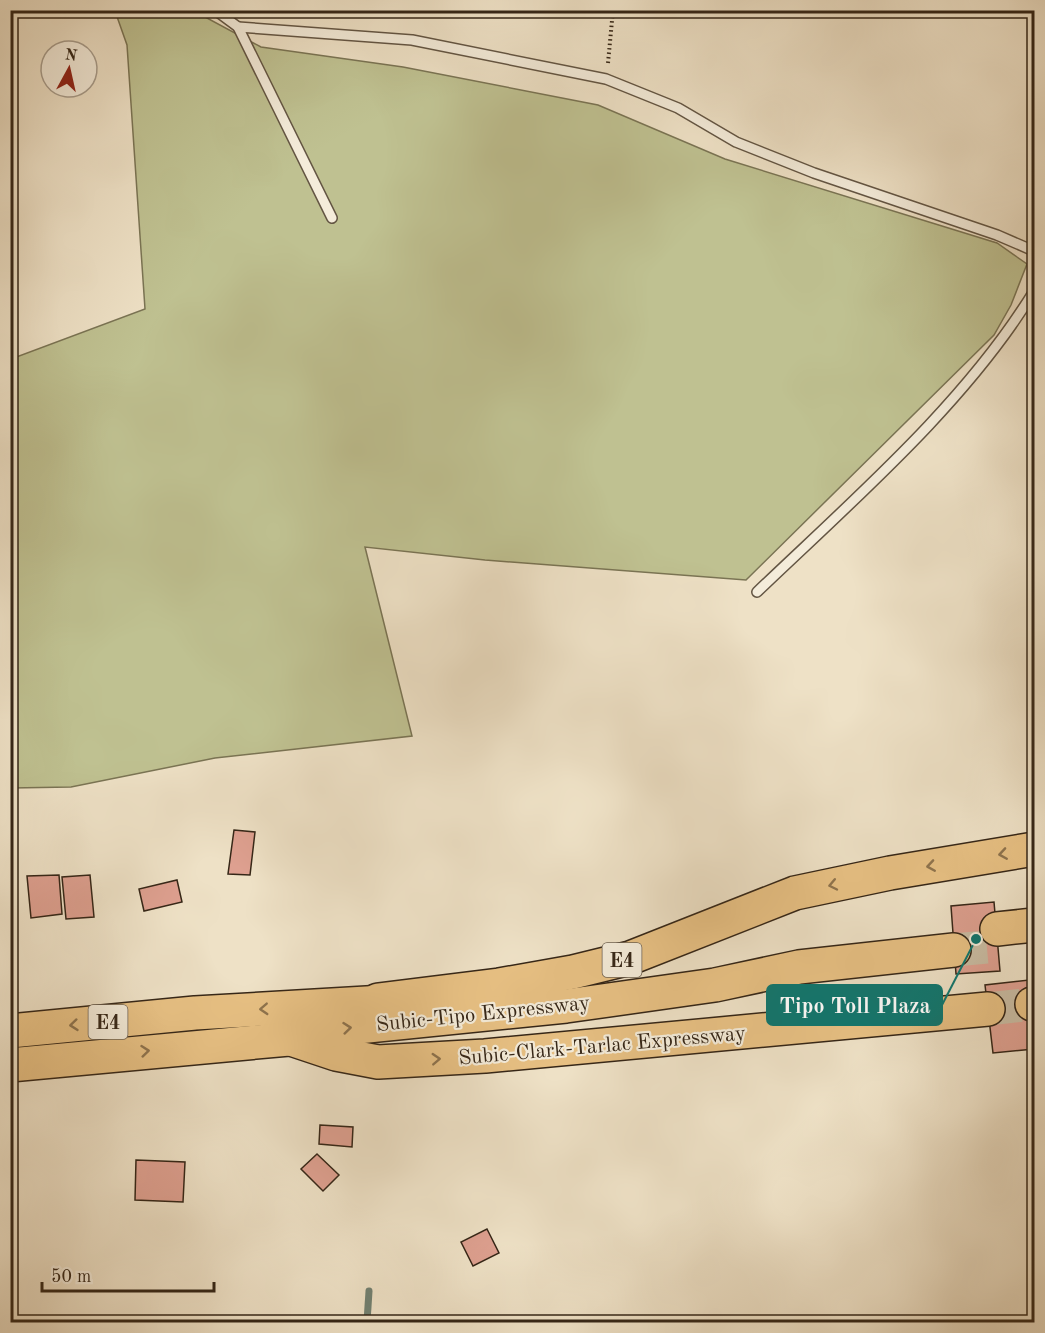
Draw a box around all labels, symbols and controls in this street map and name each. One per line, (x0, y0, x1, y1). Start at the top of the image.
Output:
north arrow (39, 39, 99, 99)
text: N (64, 47, 79, 65)
one-way arrow (999, 847, 1009, 860)
one-way arrow (926, 859, 936, 872)
one-way arrow (828, 878, 838, 891)
road number: E4 (602, 943, 642, 977)
callout: Tipo Toll Plaza (767, 985, 942, 1025)
street label: Subic-Tipo Expressway (375, 993, 591, 1036)
text: Tipo Toll Plaza (779, 996, 931, 1018)
one-way arrow (259, 1003, 268, 1016)
road number: E4 (88, 1005, 128, 1039)
one-way arrow (70, 1018, 79, 1031)
one-way arrow (342, 1022, 352, 1035)
street label: Subic-Clark-Tarlac Expressway (457, 1023, 747, 1070)
one-way arrow (140, 1045, 149, 1058)
one-way arrow (432, 1052, 441, 1065)
scale bar (42, 1255, 214, 1293)
text: 50 m (51, 1268, 91, 1286)

